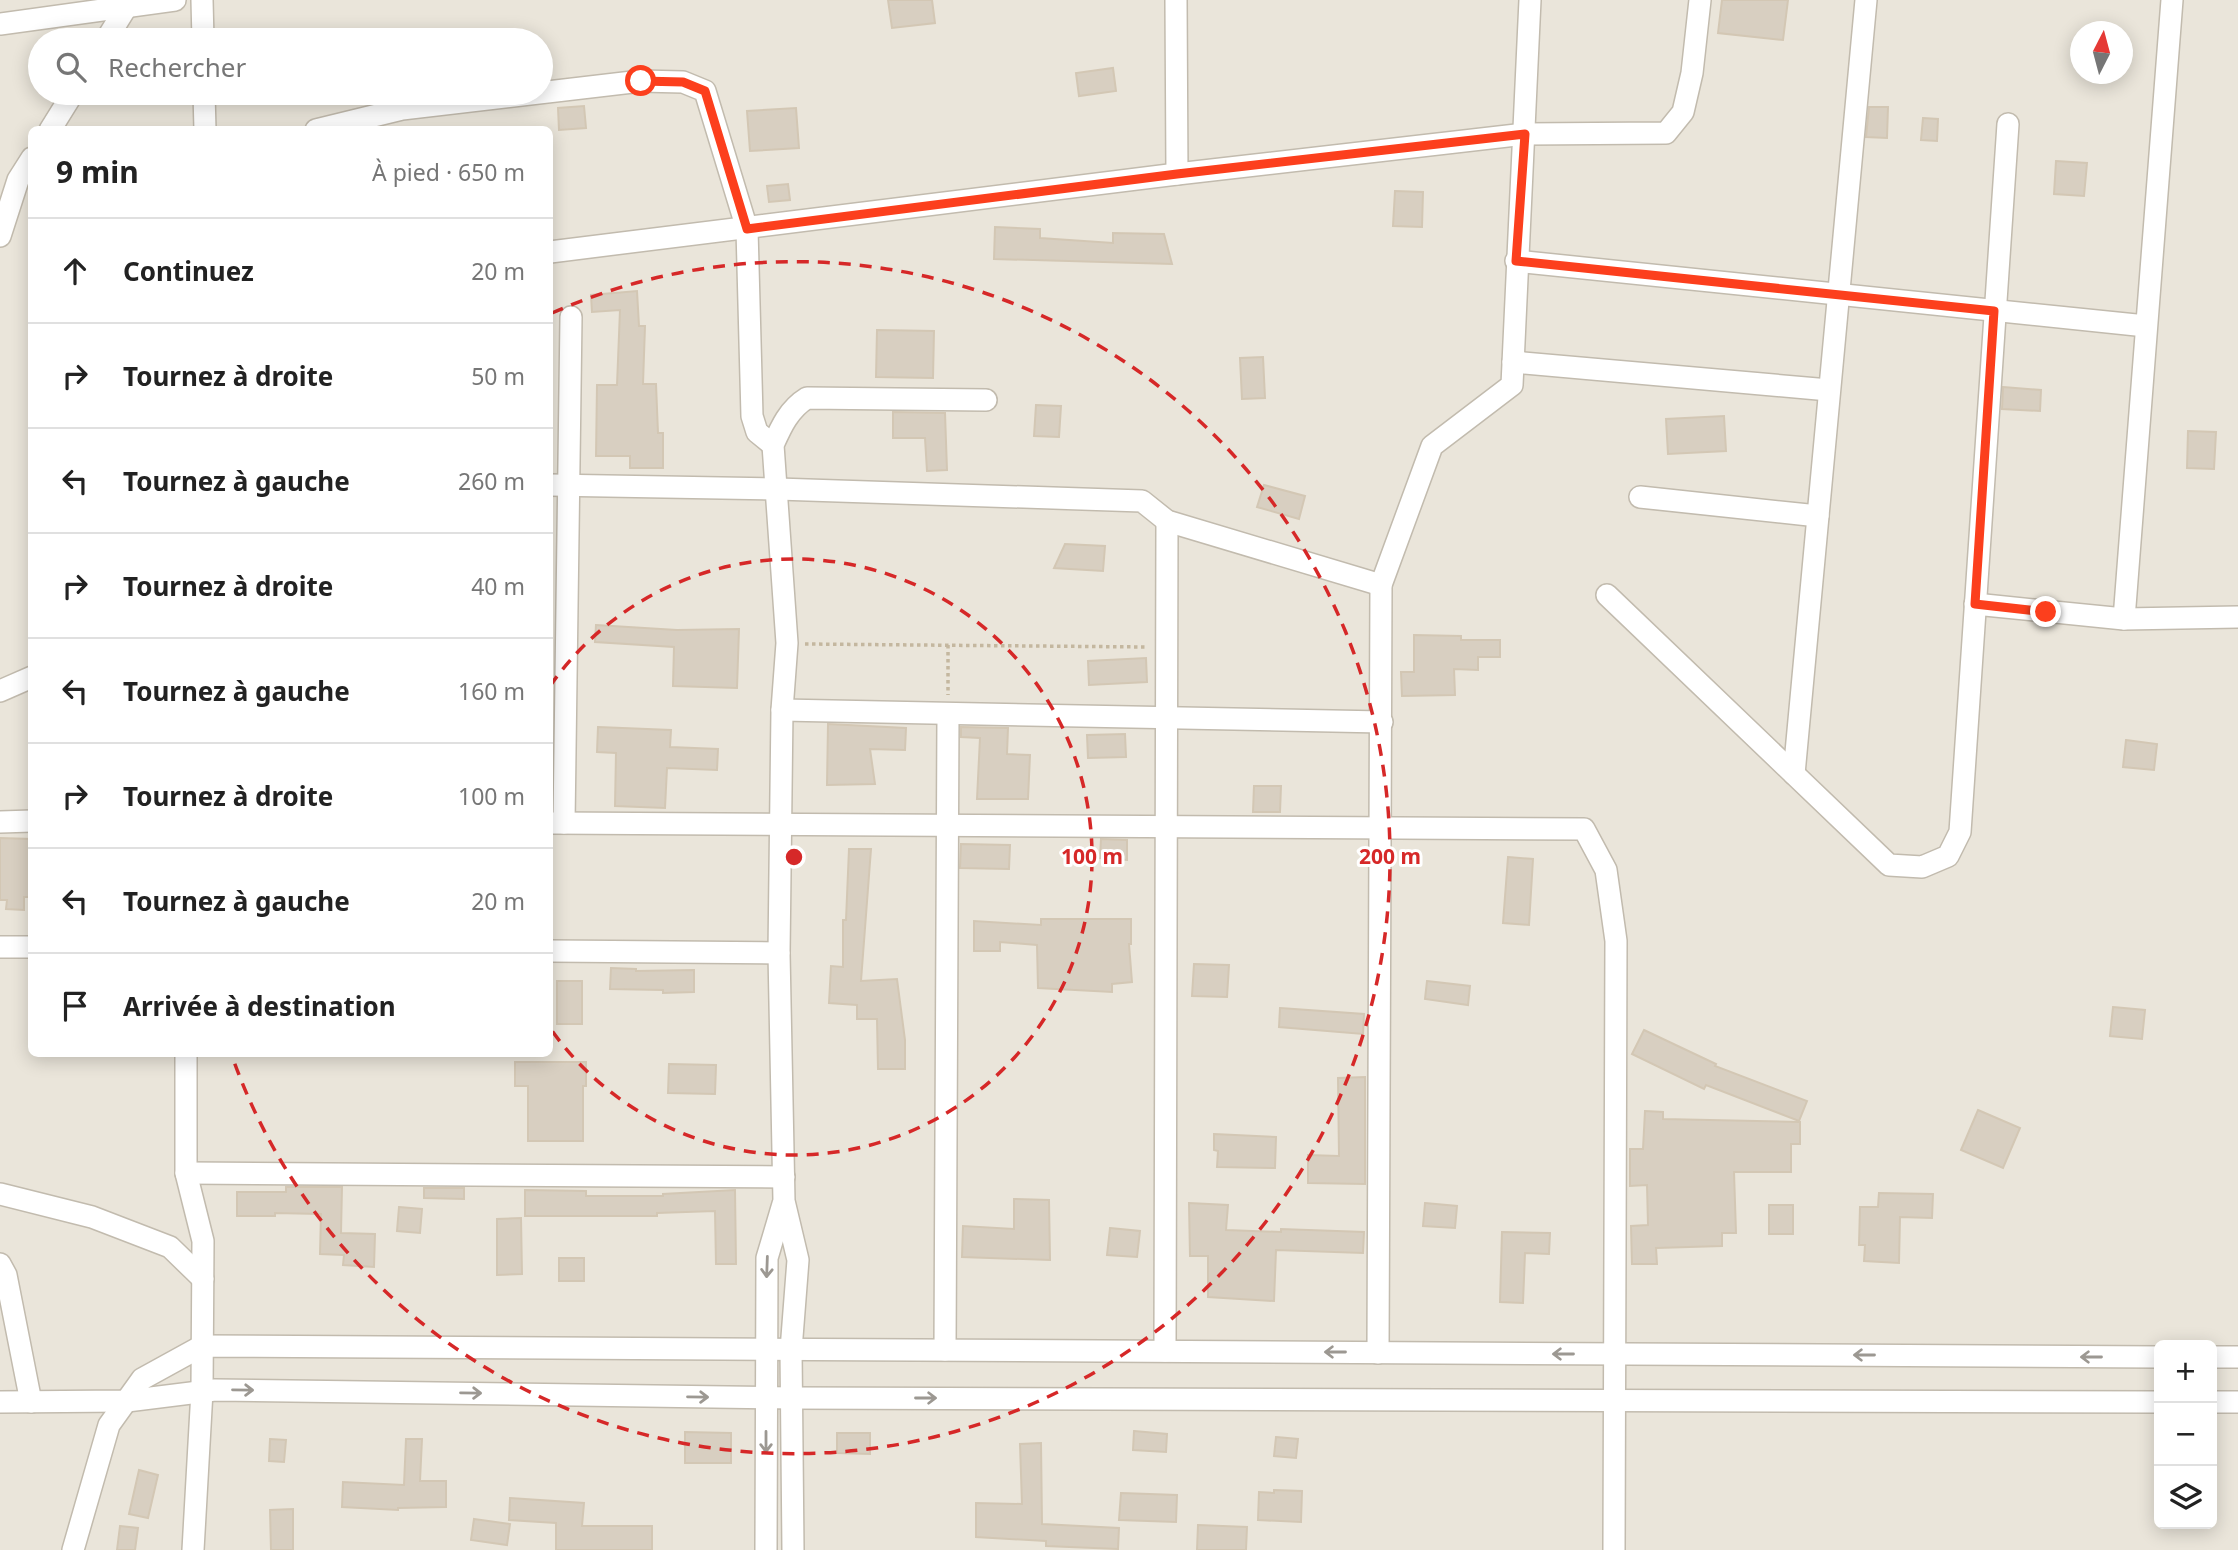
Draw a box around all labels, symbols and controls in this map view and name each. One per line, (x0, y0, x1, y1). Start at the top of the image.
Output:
north arrow (2070, 21, 2133, 84)
search box (28, 28, 553, 105)
icon: search (52, 48, 90, 86)
text: Rechercher (108, 49, 246, 85)
route start (625, 65, 656, 96)
text: 9 min (56, 151, 139, 192)
text: À pied · 650 m (372, 156, 525, 188)
icon: ahead (56, 252, 94, 290)
text: Continuez (123, 253, 254, 289)
text: 20 m (471, 255, 525, 287)
icon: right (56, 357, 94, 395)
text: Tournez à droite (123, 358, 333, 394)
text: 50 m (471, 360, 525, 392)
icon: left (56, 462, 94, 500)
text: Tournez à gauche (123, 463, 350, 499)
text: 260 m (458, 465, 525, 497)
icon: right (56, 567, 94, 605)
text: Tournez à droite (123, 568, 333, 604)
text: 40 m (471, 570, 525, 602)
route end (2030, 596, 2061, 627)
icon: left (56, 672, 94, 710)
text: Tournez à gauche (123, 673, 350, 709)
text: 160 m (458, 675, 525, 707)
icon: right (56, 777, 94, 815)
text: Tournez à droite (123, 778, 333, 814)
text: 100 m (458, 780, 525, 812)
text: 100 m (1061, 842, 1123, 870)
text: 200 m (1359, 842, 1421, 870)
centre of rings (782, 845, 806, 869)
icon: left (56, 882, 94, 920)
text: Tournez à gauche (123, 883, 350, 919)
text: 20 m (471, 885, 525, 917)
icon: arrive (56, 987, 94, 1025)
text: Arrivée à destination (123, 988, 396, 1024)
one-way arrow (761, 1255, 774, 1278)
map controls (2154, 1340, 2217, 1529)
button: + (2154, 1340, 2217, 1403)
one-way arrow (1324, 1345, 1347, 1359)
one-way arrow (1551, 1347, 1574, 1361)
one-way arrow (1852, 1348, 1875, 1362)
one-way arrow (2080, 1350, 2103, 1363)
one-way arrow (232, 1383, 255, 1397)
one-way arrow (459, 1387, 482, 1400)
one-way arrow (687, 1390, 710, 1403)
one-way arrow (914, 1391, 937, 1405)
button: − (2154, 1403, 2217, 1466)
one-way arrow (759, 1430, 773, 1453)
button: layers (2154, 1466, 2217, 1529)

